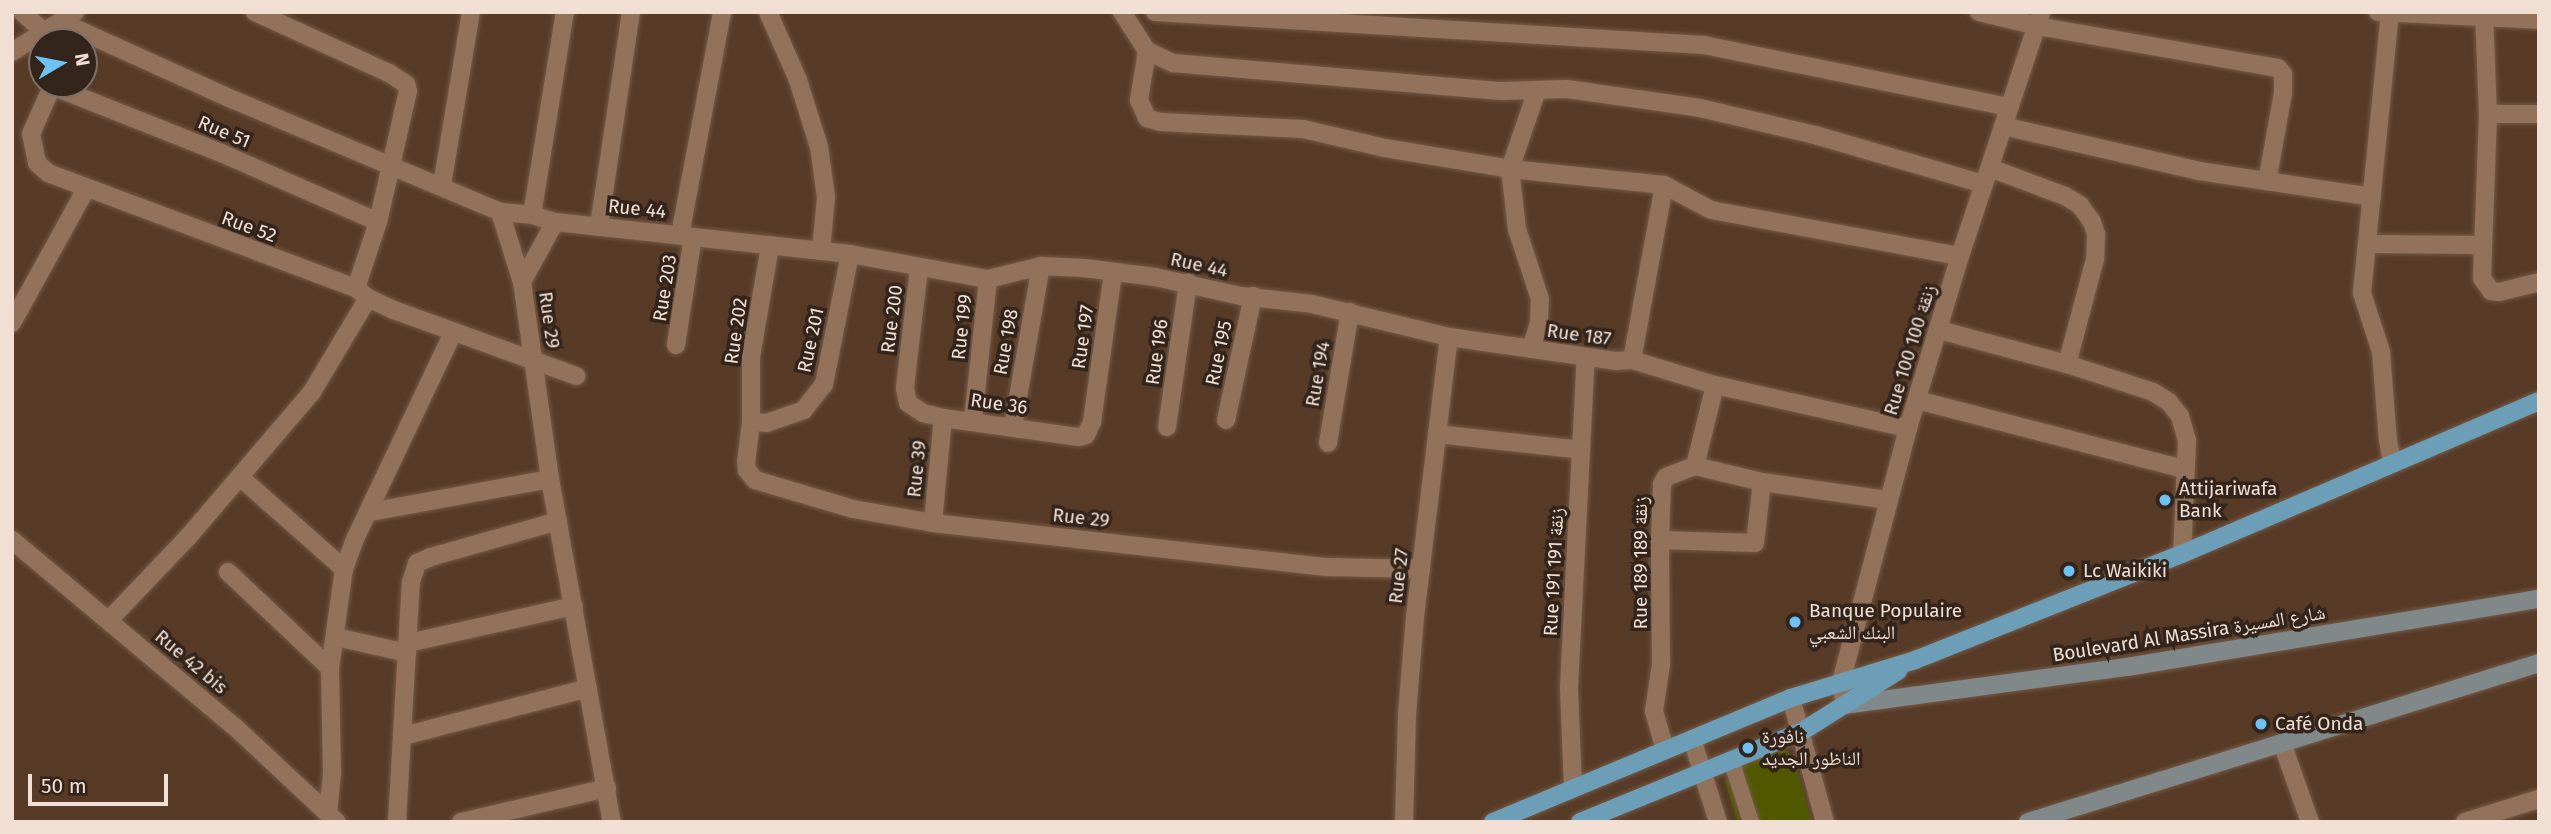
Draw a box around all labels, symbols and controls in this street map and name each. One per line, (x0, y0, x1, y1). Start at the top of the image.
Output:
north arrow (28, 28, 98, 98)
text: N (70, 51, 95, 68)
street label: Rue 51 (194, 111, 254, 153)
street label: Rue 44 (607, 195, 667, 223)
street label: Rue 52 (218, 207, 280, 247)
street label: Rue 44 (1168, 248, 1230, 282)
street label: Rue 203 (648, 253, 682, 323)
street label: Rue 100 زنقة 100 (1879, 282, 1941, 418)
street label: Rue 200 (877, 284, 907, 354)
street label: Rue 29 (534, 290, 564, 350)
street label: Rue 199 (947, 293, 977, 361)
street label: Rue 202 (720, 296, 752, 366)
street label: Rue 197 (1067, 304, 1099, 370)
street label: Rue 201 (793, 305, 829, 375)
street label: Rue 198 (989, 307, 1023, 377)
street label: Rue 196 (1141, 318, 1173, 386)
street label: Rue 195 (1201, 319, 1237, 387)
street label: Rue 187 (1545, 319, 1613, 351)
street label: Rue 194 (1301, 339, 1335, 409)
street label: Rue 36 (969, 389, 1029, 419)
street label: Rue 39 (903, 439, 931, 499)
place label: Attijariwafa Bank (2179, 478, 2277, 522)
marker: Attijariwafa Bank (2157, 492, 2173, 508)
street label: Rue 189 زنقة 189 (1630, 496, 1652, 630)
street label: Rue 29 (1051, 504, 1111, 532)
street label: Rue 191 زنقة 191 (1539, 507, 1569, 637)
street label: Rue 27 (1384, 547, 1414, 605)
place label: Lc Waikiki (2083, 560, 2167, 582)
marker: Lc Waikiki (2061, 563, 2077, 579)
place label: Banque Populaire البنك الشعبي (1809, 600, 1962, 644)
street label: Boulevard Al Massira شارع المسيرة (2051, 601, 2327, 667)
marker: Banque Populaire البنك الشعبي (1787, 614, 1803, 630)
street label: Rue 42 bis (150, 625, 232, 699)
place label: Café Onda (2275, 713, 2363, 735)
marker: Café Onda (2253, 716, 2269, 732)
place label: نافورة الناظور الجديد (1762, 726, 1860, 770)
marker: نافورة الناظور الجديد (1740, 740, 1756, 756)
scale bar (32, 760, 172, 804)
text: 50 m (41, 773, 87, 799)

